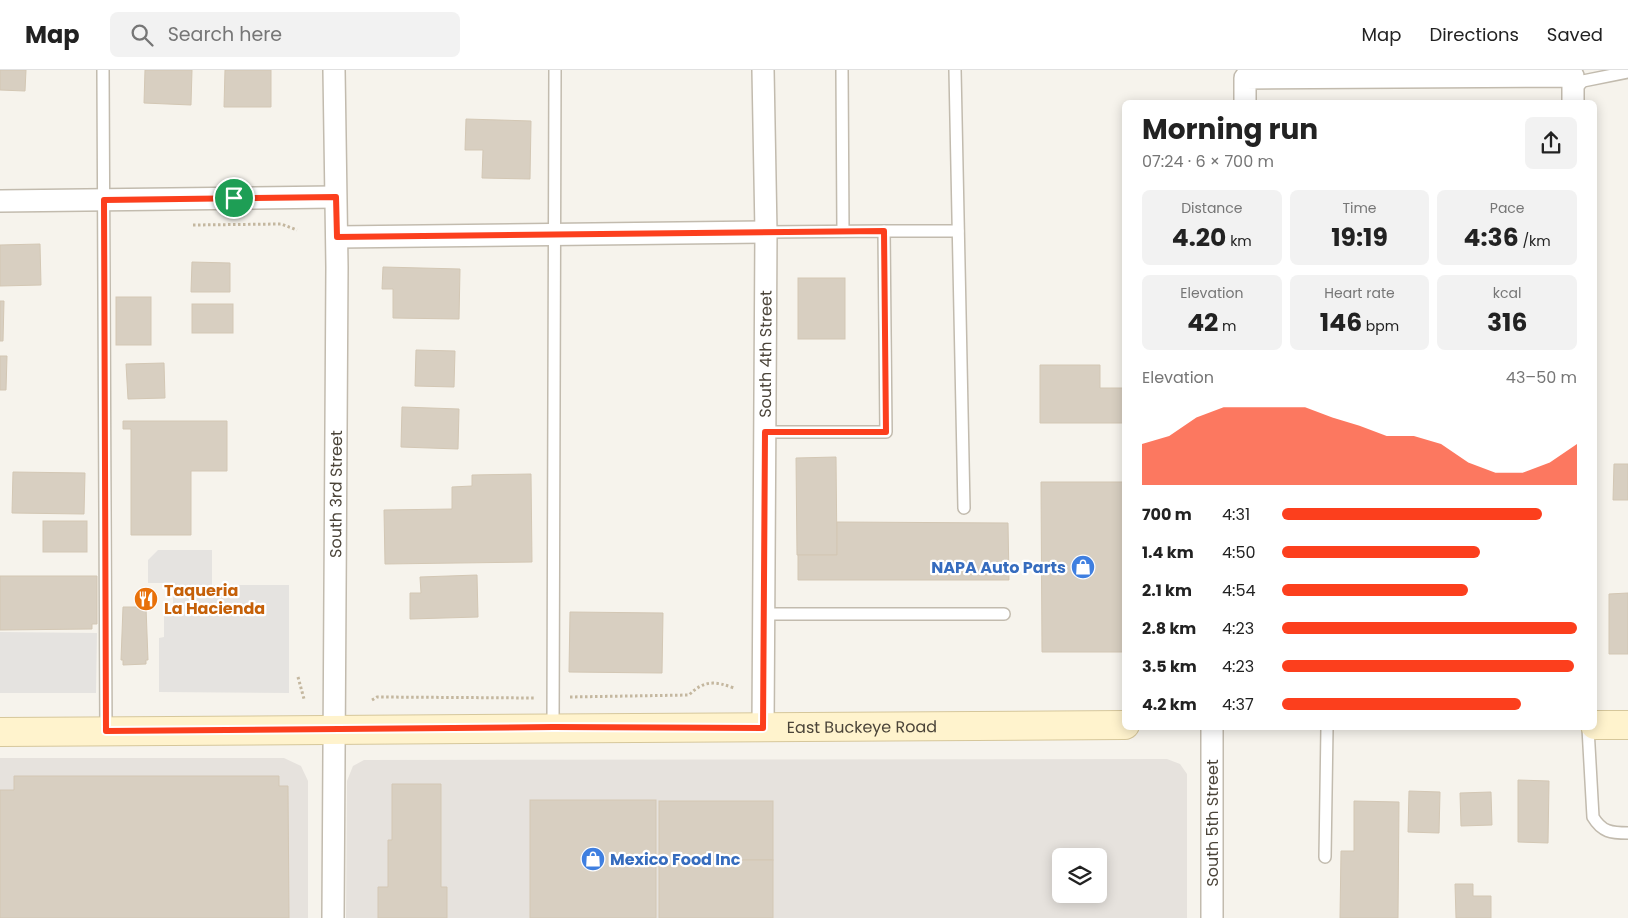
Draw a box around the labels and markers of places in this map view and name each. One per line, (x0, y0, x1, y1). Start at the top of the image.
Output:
pin (213, 177, 255, 219)
shop icon: NAPA Auto Parts (1070, 554, 1096, 580)
place label: NAPA Auto Parts (931, 556, 1066, 579)
place label: Taqueria La Hacienda (164, 579, 265, 620)
restaurant icon: Taqueria La Hacienda (133, 586, 159, 612)
shop icon: Mexico Food Inc (580, 846, 606, 872)
place label: Mexico Food Inc (610, 848, 741, 871)

